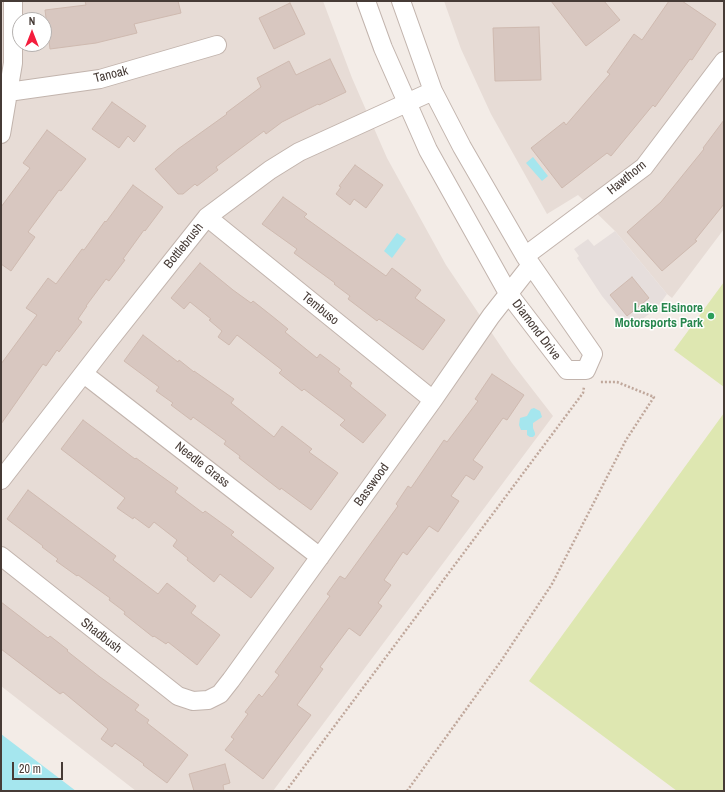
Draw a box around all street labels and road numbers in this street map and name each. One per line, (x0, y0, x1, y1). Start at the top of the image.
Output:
street label: Tanoak (92, 63, 130, 87)
street label: Hawthorn (604, 158, 650, 198)
street label: Bottlebrush (161, 220, 207, 272)
street label: Tembuso (298, 289, 342, 329)
street label: Diamond Drive (508, 297, 564, 363)
street label: Needle Grass (172, 439, 232, 491)
street label: Basswood (351, 461, 393, 509)
street label: Shadbush (77, 615, 125, 657)

